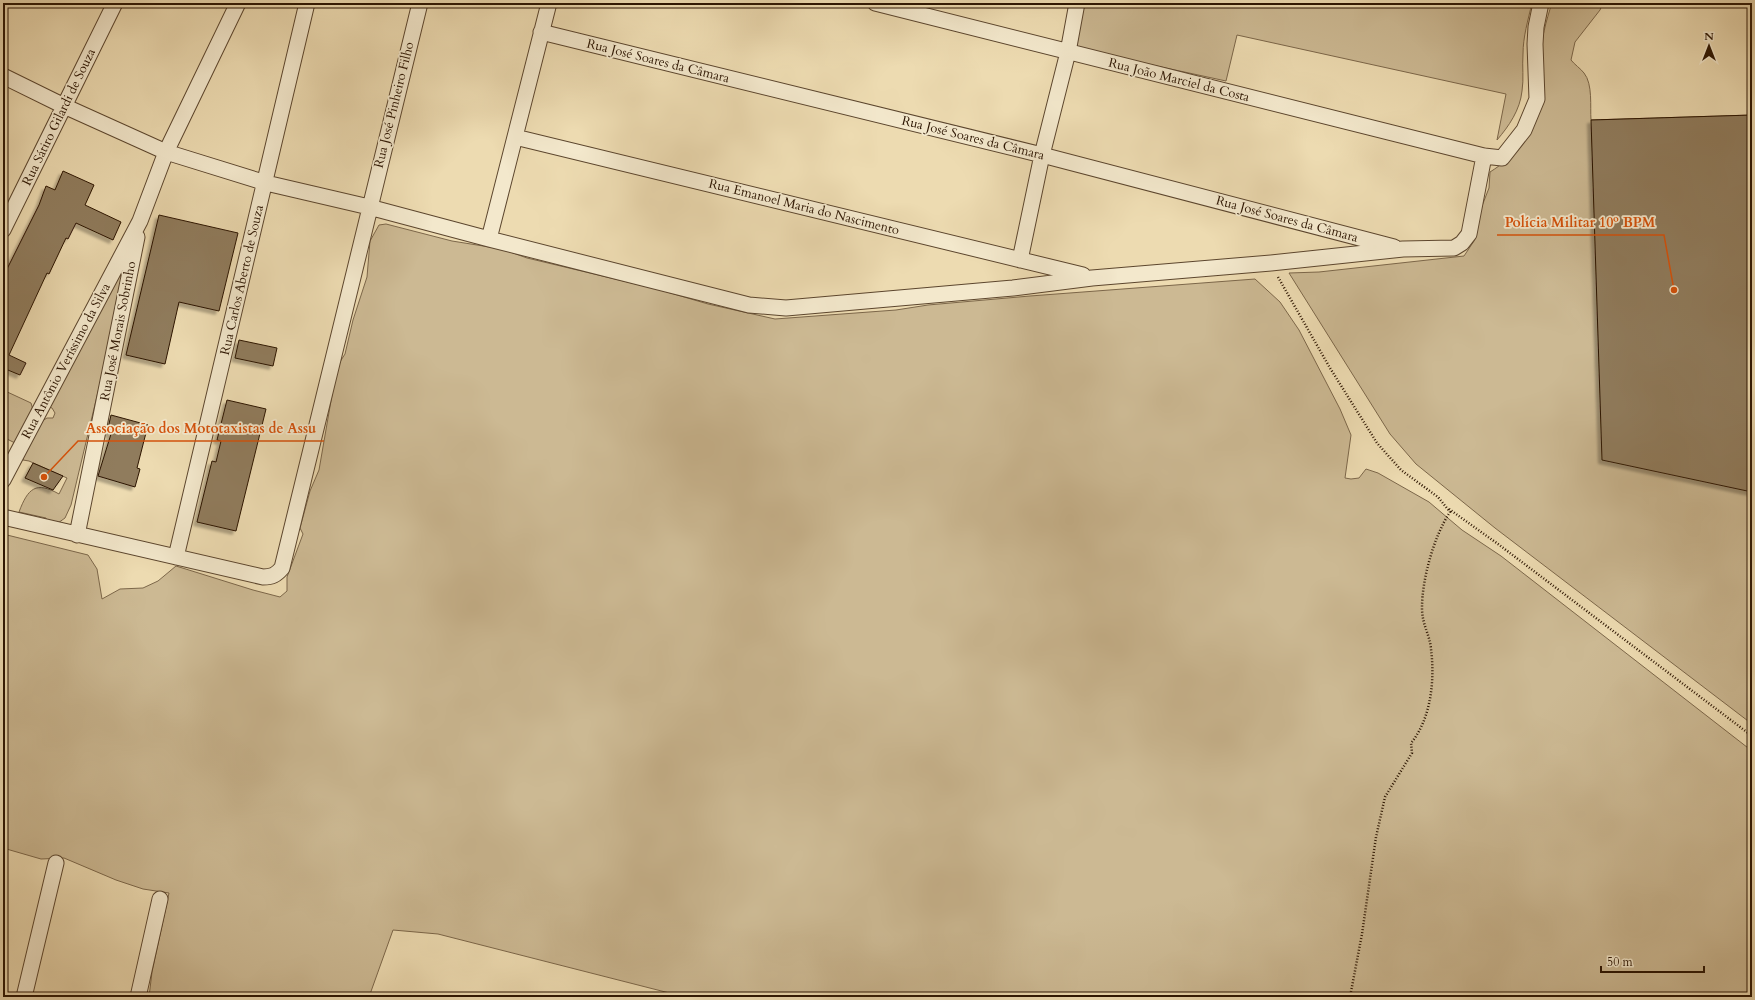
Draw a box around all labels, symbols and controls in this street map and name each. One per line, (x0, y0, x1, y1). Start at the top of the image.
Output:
north arrow (1689, 26, 1729, 66)
text: N (1704, 29, 1714, 44)
street label: Rua José Soares da Câmara (585, 35, 732, 88)
street label: Rua José Pinheiro Filho (370, 40, 418, 170)
street label: Rua Sátiro Gilardi de Souza (18, 45, 100, 189)
street label: Rua João Marciel da Costa (1107, 54, 1252, 106)
street label: Rua José Soares da Câmara (900, 112, 1047, 165)
street label: Rua Emanoel Maria do Nascimento (707, 175, 901, 239)
street label: Rua José Soares da Câmara (1214, 191, 1361, 247)
street label: Rua Carlos Aberto de Souza (216, 203, 268, 357)
callout: Polícia Militar 10º BPM (1497, 209, 1664, 235)
text: Polícia Militar 10º BPM (1505, 213, 1656, 232)
street label: Rua José Morais Sobrinho (96, 260, 140, 402)
street label: Rua Antônio Veríssimo da Silva (17, 280, 115, 442)
callout: Associação dos Mototaxistas de Assu (78, 415, 324, 441)
text: Associação dos Mototaxistas de Assu (86, 419, 316, 438)
scale bar (1601, 948, 1704, 974)
text: 50 m (1607, 954, 1634, 970)

